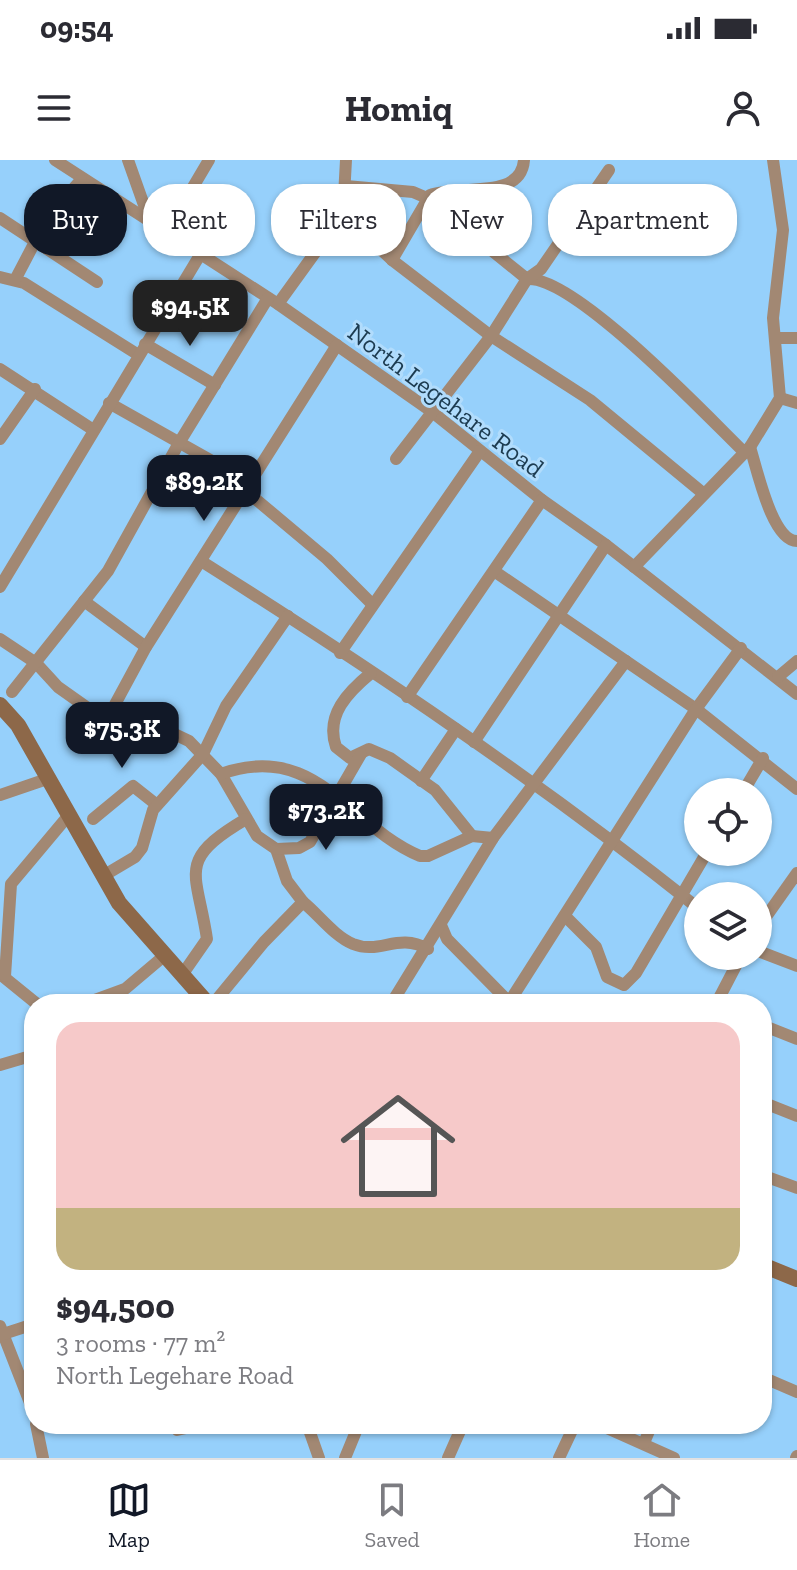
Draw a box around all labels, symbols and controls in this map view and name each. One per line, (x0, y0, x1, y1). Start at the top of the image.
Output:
text: 09:54 (40, 10, 114, 46)
icon: menu (32, 86, 76, 130)
icon: person (721, 86, 765, 130)
text: Homiq (345, 87, 452, 130)
chip: Buy (24, 184, 127, 256)
chip: Rent (143, 184, 255, 256)
chip: Filters (271, 184, 406, 256)
chip: New (422, 184, 532, 256)
chip: Apartment (548, 184, 737, 256)
pin: $94.5K (125, 280, 255, 348)
text: $94.5K (151, 290, 229, 322)
street label: North Legehare Road (341, 316, 551, 484)
pin: $89.2K (139, 455, 269, 523)
text: $89.2K (165, 465, 243, 497)
pin: $75.3K (57, 702, 187, 770)
text: $75.3K (84, 712, 160, 744)
map controls (684, 778, 772, 970)
button: locate (684, 778, 772, 866)
pin: $73.2K (261, 784, 391, 852)
text: $73.2K (288, 794, 364, 826)
button: layers (684, 882, 772, 970)
icon: home (326, 1074, 470, 1218)
text: $94,500 (56, 1286, 175, 1327)
text: 3 rooms · 77 m² (56, 1327, 225, 1359)
text: North Legehare Road (56, 1359, 294, 1391)
tab: Map (107, 1478, 151, 1553)
tab: Saved (365, 1478, 420, 1553)
tab: Home (633, 1478, 690, 1553)

